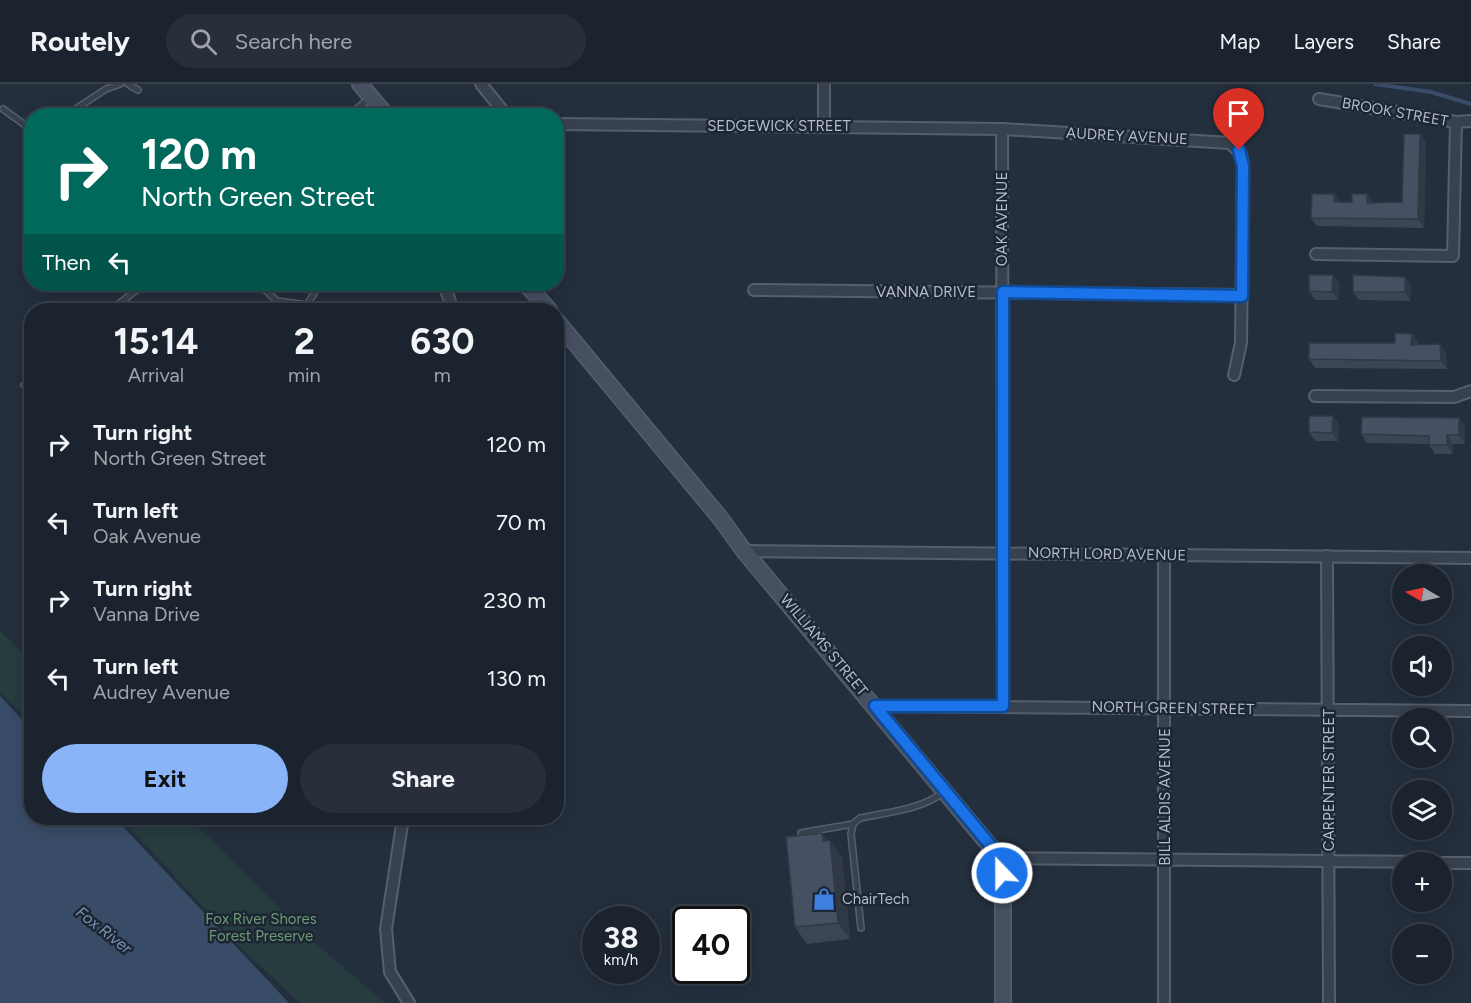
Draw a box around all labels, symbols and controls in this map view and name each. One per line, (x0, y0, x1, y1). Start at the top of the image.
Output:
search box (166, 14, 586, 68)
text: Routely (30, 24, 130, 58)
icon: search (187, 25, 220, 58)
text: Search here (235, 28, 352, 55)
text: Map (1220, 29, 1260, 54)
text: Layers (1293, 29, 1354, 54)
text: Share (1387, 29, 1441, 54)
pin (1213, 88, 1264, 150)
street label: BROOK STREET (1340, 94, 1450, 130)
icon: arrive (1222, 97, 1255, 130)
street label: SEDGEWICK STREET (707, 117, 852, 135)
street label: AUDREY AVENUE (1066, 124, 1188, 148)
text: 120 m (141, 129, 257, 180)
icon: right (42, 132, 120, 210)
street label: OAK AVENUE (993, 172, 1011, 266)
text: North Green Street (141, 180, 375, 213)
icon: left (103, 246, 136, 279)
text: Then (42, 249, 91, 276)
street label: VANNA DRIVE (876, 283, 976, 301)
text: 15:14 (114, 320, 198, 363)
text: 2 (294, 320, 315, 363)
text: 630 (410, 320, 475, 363)
text: Arrival (128, 363, 184, 387)
text: min (288, 363, 321, 387)
text: m (434, 363, 451, 387)
text: Turn right (93, 419, 192, 446)
icon: right (42, 428, 75, 461)
text: 120 m (486, 431, 546, 458)
text: North Green Street (93, 446, 266, 470)
text: Turn left (93, 497, 179, 524)
icon: left (42, 506, 75, 539)
text: 70 m (496, 509, 546, 536)
text: Oak Avenue (93, 524, 201, 548)
street label: NORTH LORD AVENUE (1028, 544, 1186, 564)
north arrow (1392, 564, 1452, 624)
map controls (1392, 564, 1452, 984)
text: Turn right (93, 575, 192, 602)
icon: right (42, 584, 75, 617)
text: 230 m (483, 587, 546, 614)
street label: WILLIAMS STREET (776, 591, 872, 700)
text: Vanna Drive (93, 602, 200, 626)
button: sound (1392, 636, 1452, 696)
text: Turn left (93, 653, 179, 680)
icon: left (42, 662, 75, 695)
text: 130 m (487, 665, 546, 692)
text: Audrey Avenue (93, 680, 230, 704)
street label: NORTH GREEN STREET (1092, 698, 1255, 718)
street label: CARPENTER STREET (1320, 708, 1338, 851)
button: search (1392, 708, 1452, 768)
street label: BILL ALDIS AVENUE (1156, 728, 1174, 866)
button: Exit (42, 744, 288, 813)
button: Share (300, 744, 546, 813)
button: layers (1392, 780, 1452, 840)
position arrow (970, 841, 1034, 905)
button: + (1392, 852, 1452, 912)
shop icon: ChairTech (811, 886, 837, 912)
place label: ChairTech (842, 890, 909, 908)
water label: Fox River (72, 902, 136, 958)
speed limit sign: 40 (672, 906, 750, 984)
park label: Fox River Shores Forest Preserve (205, 910, 317, 945)
text: 38 (603, 919, 639, 956)
button: − (1392, 924, 1452, 984)
text: km/h (604, 951, 638, 969)

